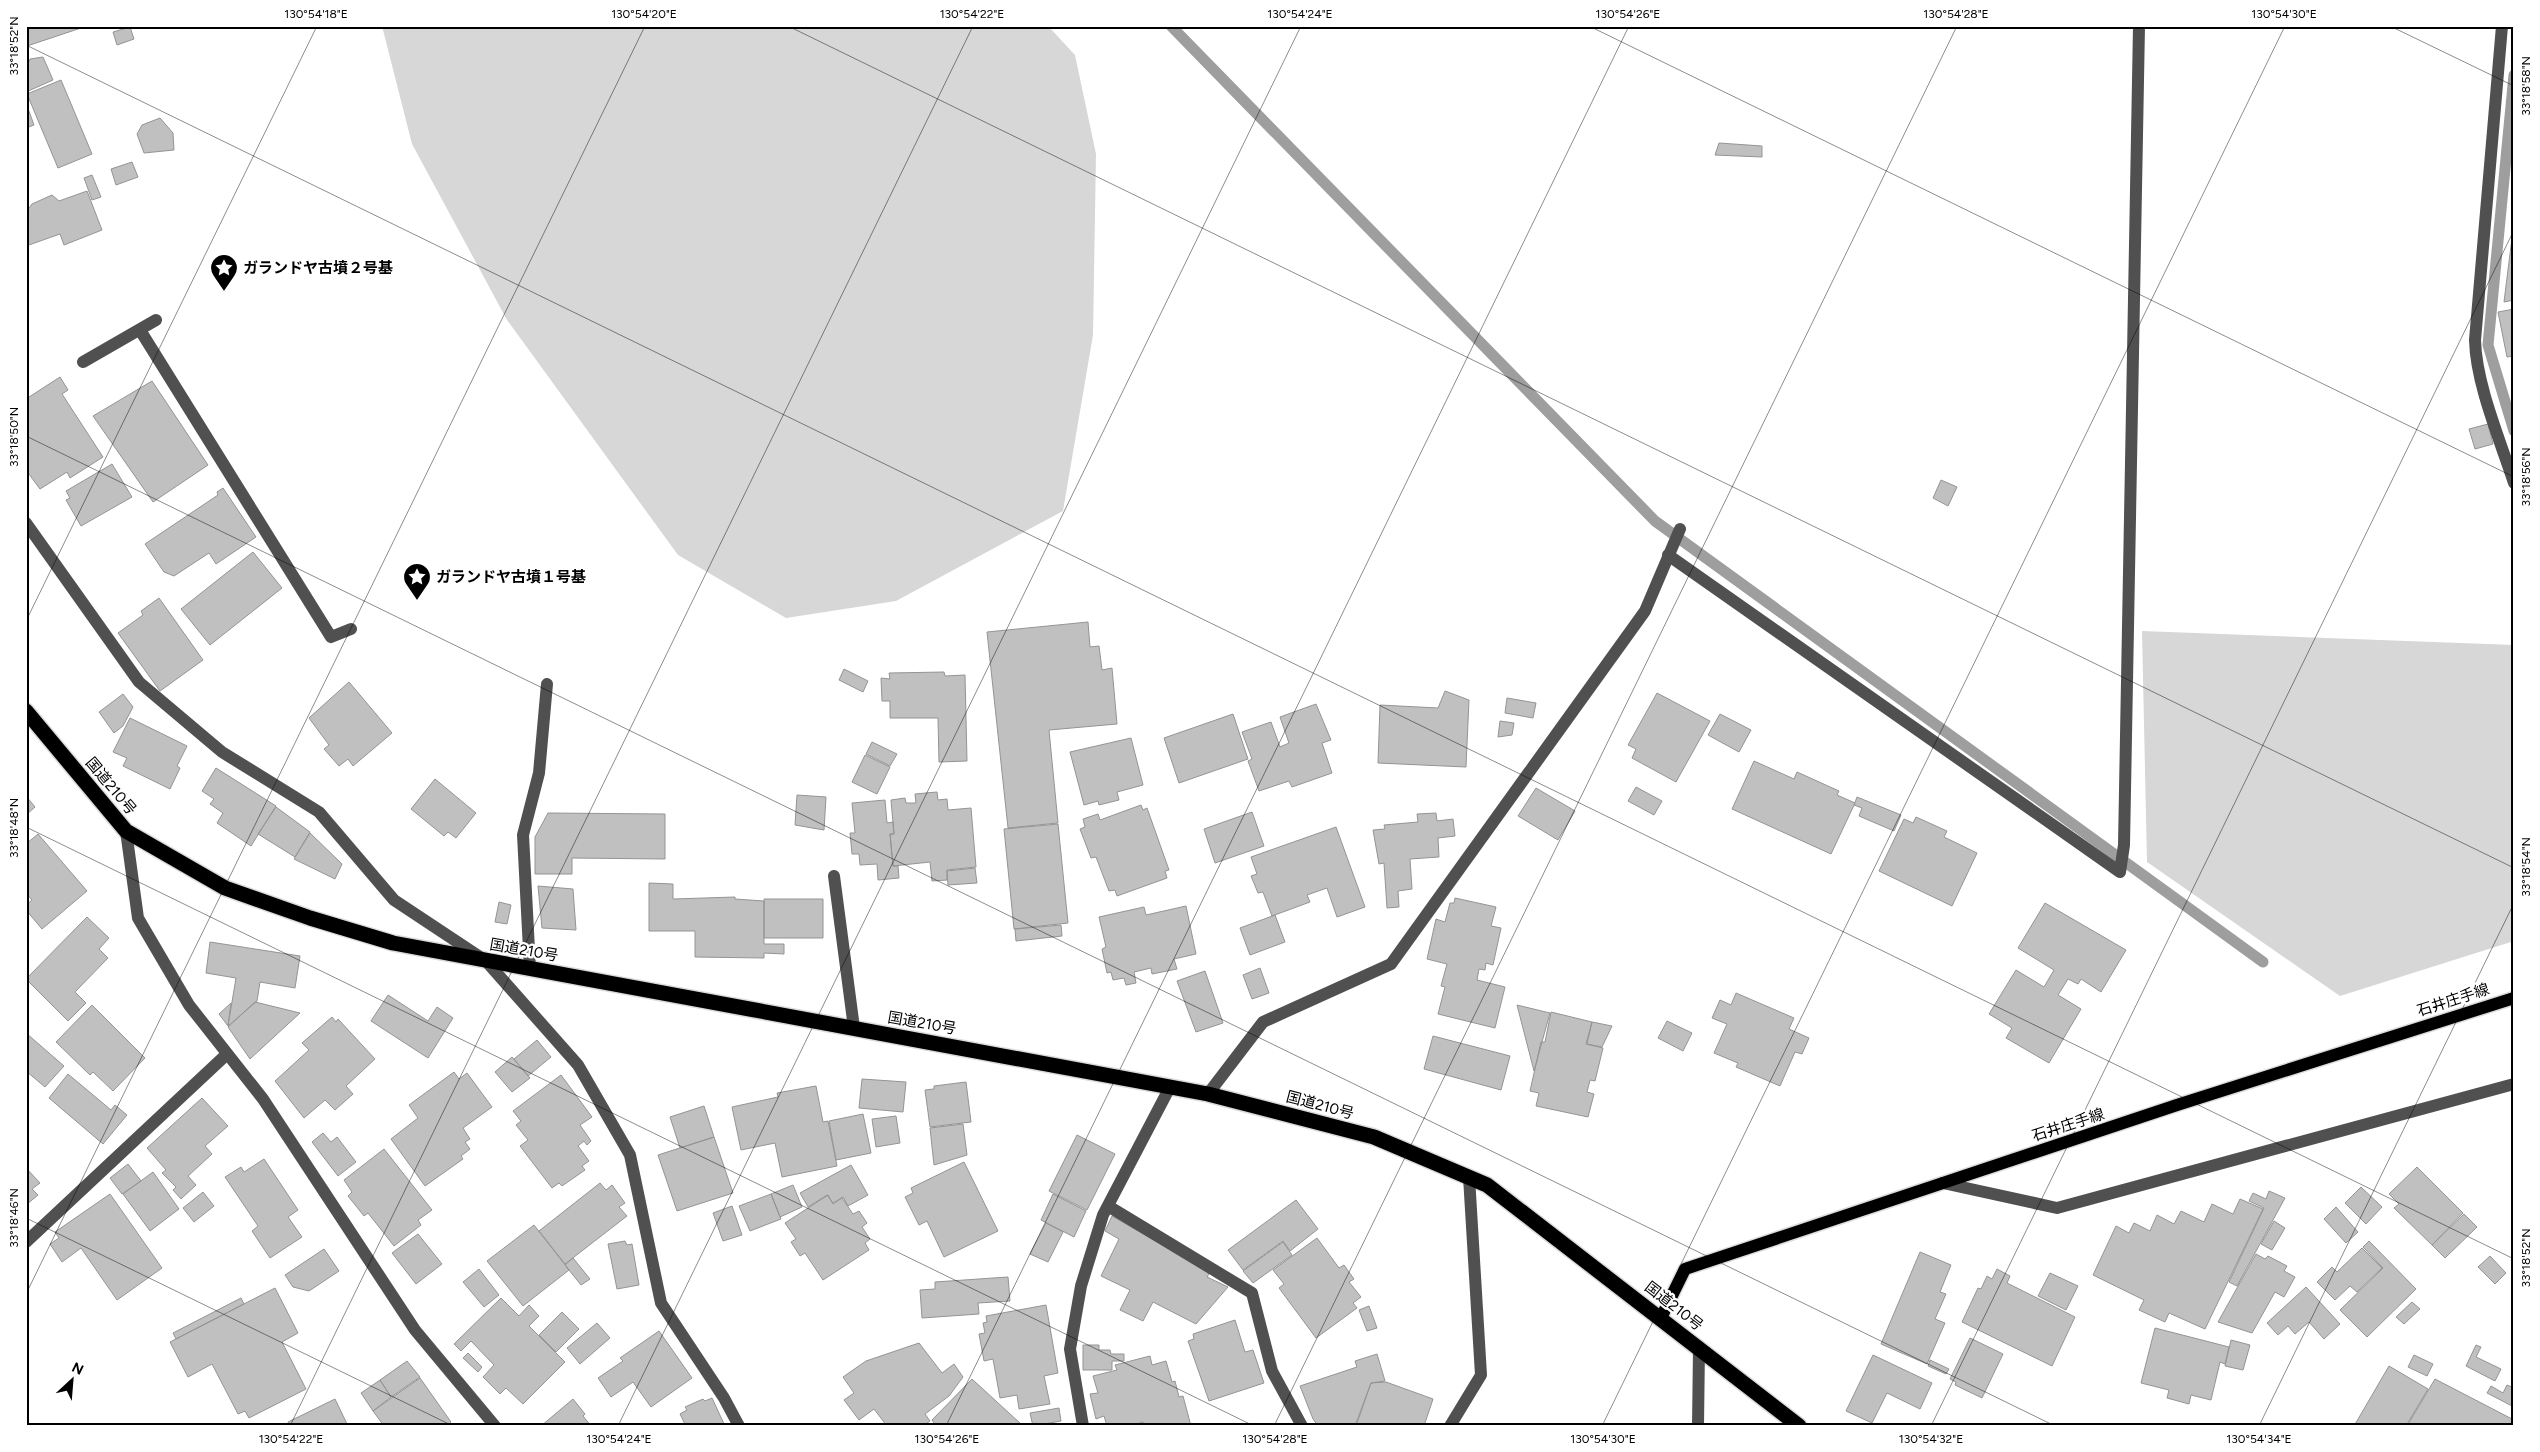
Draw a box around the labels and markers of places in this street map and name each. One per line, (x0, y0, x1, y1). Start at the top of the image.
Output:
place icon: ガランドヤ古墳２号基 (209, 253, 239, 292)
place label: ガランドヤ古墳２号基 (243, 259, 393, 277)
place icon: ガランドヤ古墳１号基 (402, 562, 432, 601)
place label: ガランドヤ古墳１号基 (436, 568, 586, 586)

